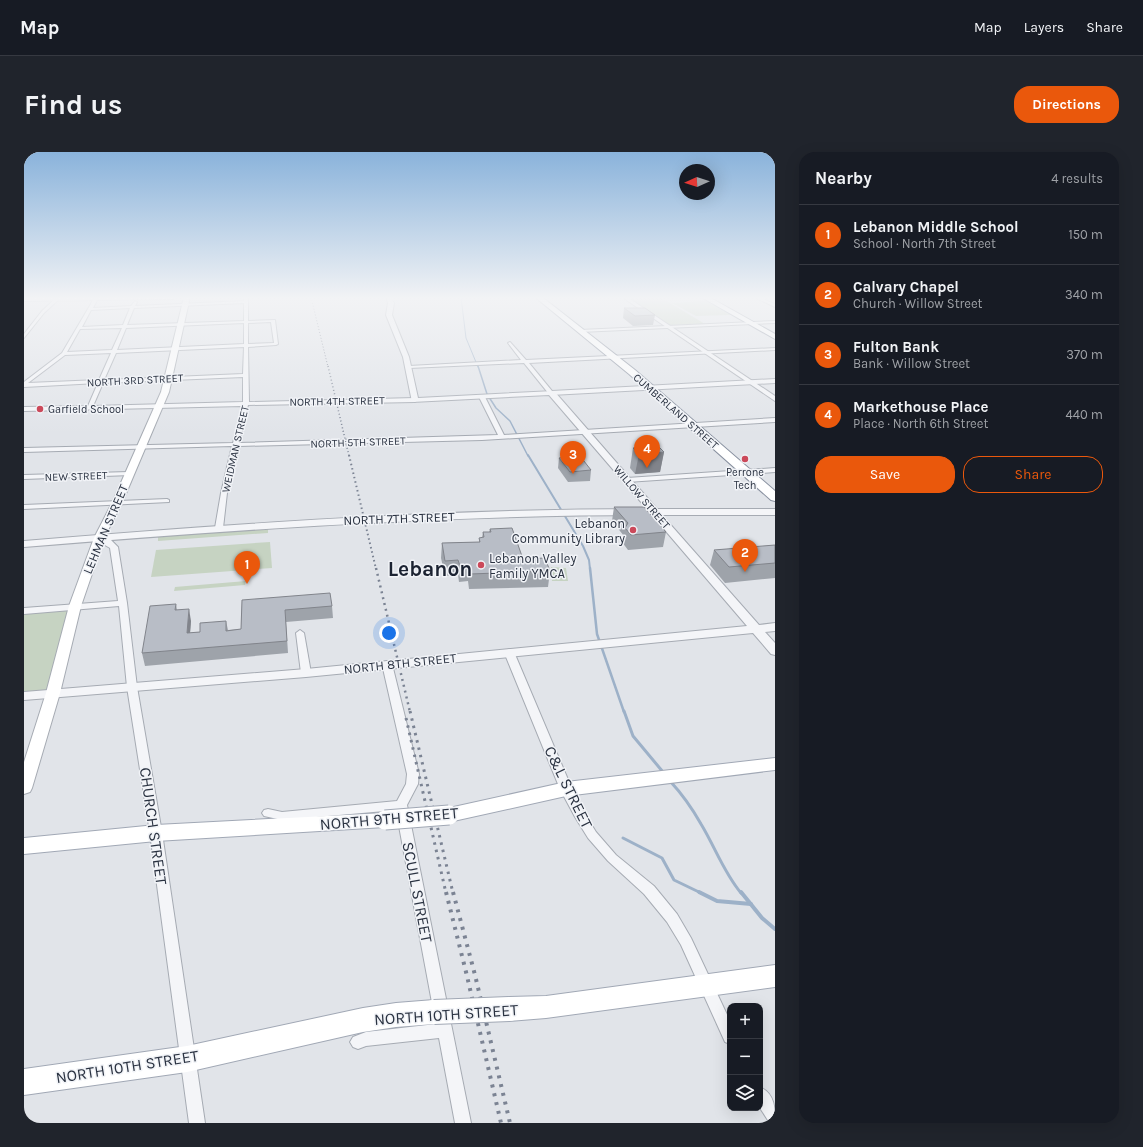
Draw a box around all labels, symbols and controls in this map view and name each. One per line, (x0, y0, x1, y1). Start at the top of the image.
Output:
text: Map (20, 17, 59, 39)
text: Map (974, 19, 1002, 36)
text: Layers (1024, 19, 1064, 36)
text: Share (1086, 19, 1123, 36)
button: Directions (1014, 86, 1119, 123)
text: Find us (24, 88, 123, 121)
north arrow (679, 164, 715, 200)
text: Nearby (815, 168, 872, 188)
text: 4 results (1051, 171, 1103, 186)
text: Lebanon Middle School (853, 218, 1019, 236)
text: 1 (826, 227, 830, 242)
text: 150 m (1068, 227, 1103, 242)
text: School · North 7th Street (853, 236, 996, 251)
text: Calvary Chapel (853, 278, 959, 296)
text: 2 (824, 287, 832, 302)
text: 340 m (1065, 287, 1103, 302)
text: Church · Willow Street (853, 296, 983, 311)
text: Fulton Bank (853, 338, 939, 356)
text: 3 (824, 347, 832, 362)
text: 370 m (1066, 347, 1103, 362)
text: Bank · Willow Street (853, 356, 970, 371)
street label: NORTH 3RD STREET (86, 371, 184, 390)
street label: CUMBERLAND STREET (630, 371, 721, 452)
street label: NORTH 4TH STREET (289, 394, 385, 409)
text: Markethouse Place (853, 398, 988, 416)
place label: Garfield School (48, 403, 124, 416)
marker: Garfield School (35, 404, 45, 414)
street label: WEIDMAN STREET (219, 404, 252, 494)
text: 4 (824, 407, 832, 422)
text: 440 m (1066, 407, 1103, 422)
text: Place · North 6th Street (853, 416, 988, 431)
street label: NORTH 5TH STREET (310, 434, 406, 451)
pin: 4 (634, 435, 660, 468)
pin: 3 (560, 441, 586, 474)
marker: Perrone Tech (740, 454, 750, 464)
button: Save (815, 456, 955, 493)
button: Share (963, 456, 1103, 493)
street label: WILLOW STREET (611, 463, 673, 532)
place label: Perrone Tech (726, 466, 764, 492)
street label: NEW STREET (44, 469, 108, 484)
street label: LEHMAN STREET (80, 482, 131, 576)
street label: NORTH 7TH STREET (343, 509, 455, 528)
place label: Lebanon Community Library (512, 516, 625, 546)
marker: Lebanon Community Library (628, 525, 638, 535)
pin: 2 (732, 539, 758, 572)
pin: 1 (234, 551, 260, 584)
place label: Lebanon Valley Family YMCA (489, 551, 577, 581)
district label: Lebanon (388, 557, 472, 581)
marker: Lebanon Valley Family YMCA (476, 560, 486, 570)
your location (379, 623, 399, 643)
street label: NORTH 8TH STREET (343, 650, 458, 677)
street label: C&L STREET (540, 743, 597, 831)
street label: CHURCH STREET (136, 766, 171, 886)
street label: NORTH 9TH STREET (319, 803, 459, 834)
street label: SCULL STREET (398, 840, 437, 944)
street label: NORTH 10TH STREET (373, 1000, 519, 1029)
map controls (727, 1003, 763, 1111)
button: + (727, 1003, 763, 1039)
button: − (727, 1039, 763, 1075)
street label: NORTH 10TH STREET (54, 1046, 200, 1087)
button: layers (727, 1075, 763, 1111)

